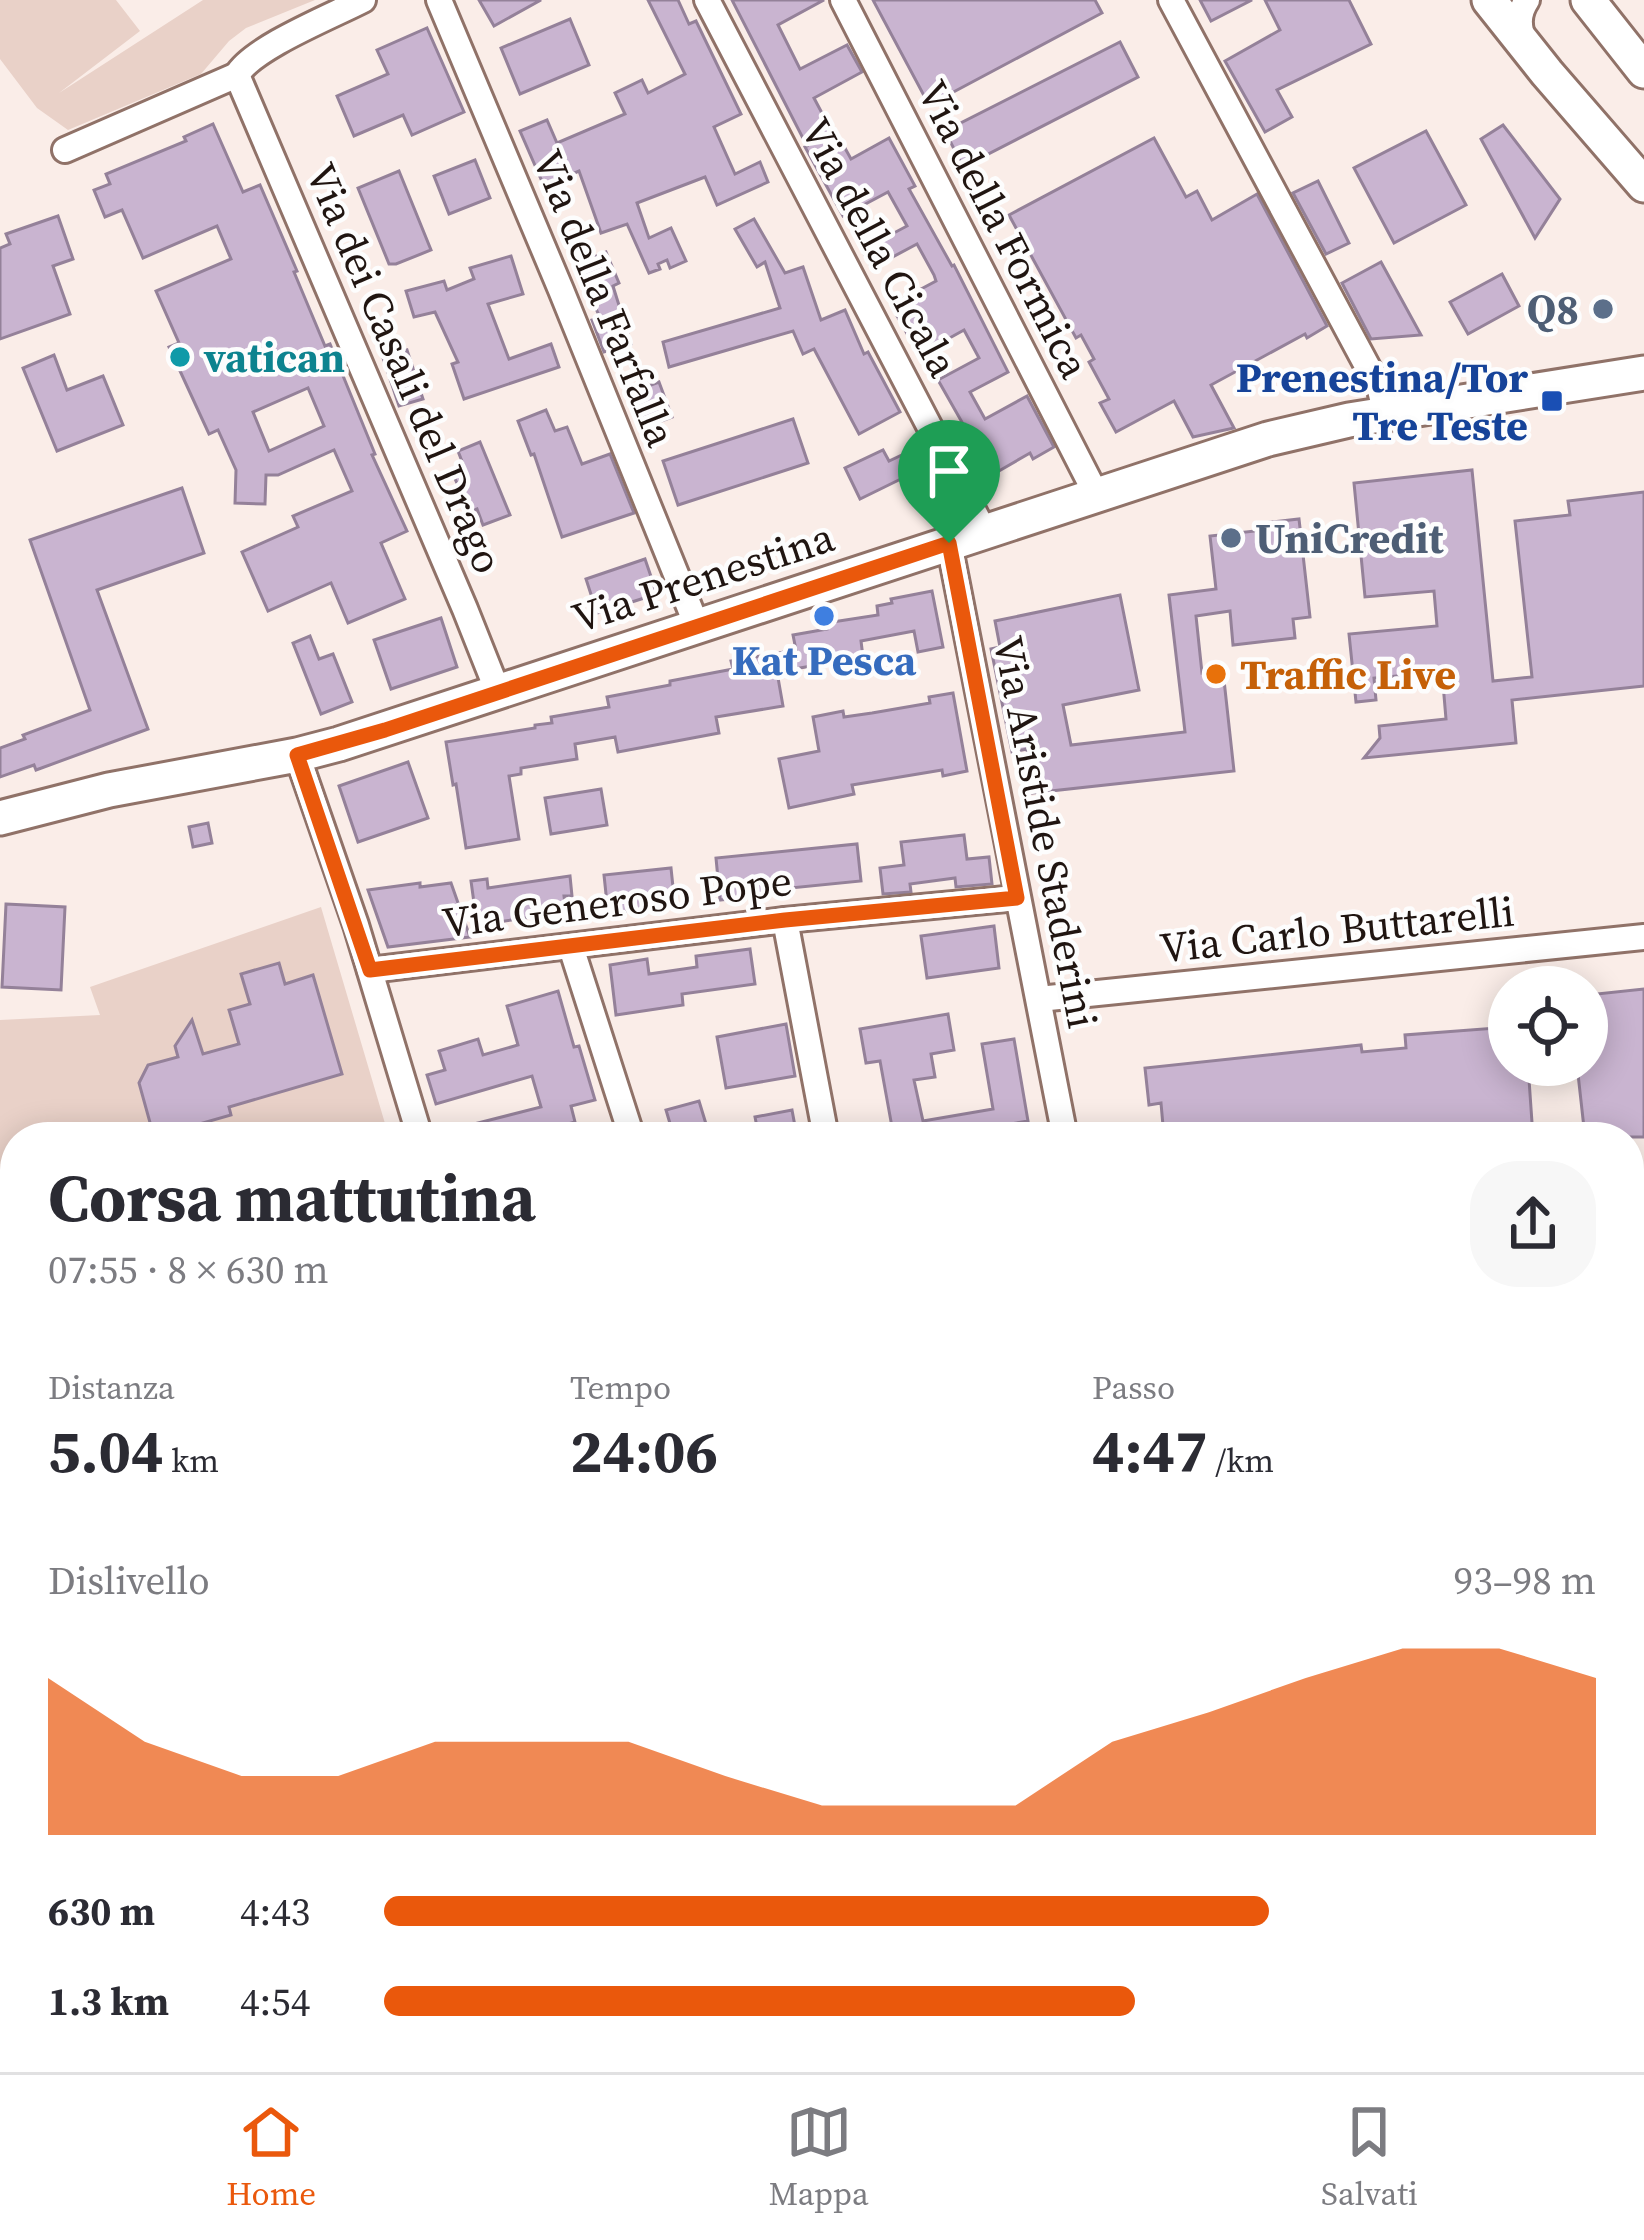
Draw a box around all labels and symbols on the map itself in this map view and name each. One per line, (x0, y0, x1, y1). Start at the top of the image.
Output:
street label: Via della Formica (904, 70, 1104, 388)
street label: Via della Cicala (787, 107, 973, 387)
street label: Via della Farfalla (519, 141, 691, 456)
street label: Via dei Casali del Drago (292, 154, 518, 582)
place label: Q8 (1527, 280, 1579, 338)
marker: Q8 (1590, 296, 1616, 322)
place label: vatican (203, 328, 345, 386)
marker: vatican (167, 344, 193, 370)
place label: Prenestina/Tor Tre Teste (1236, 348, 1528, 454)
marker: Prenestina/Tor Tre Teste (1539, 388, 1565, 414)
pin (898, 420, 1000, 543)
street label: Via Prenestina (565, 507, 842, 647)
place label: UniCredit (1255, 509, 1445, 567)
marker: UniCredit (1218, 525, 1244, 551)
marker: Kat Pesca (811, 603, 837, 629)
place label: Kat Pesca (732, 631, 917, 689)
street label: Via Aristide Staderini (980, 631, 1112, 1033)
place label: Traffic Live (1240, 645, 1456, 703)
marker: Traffic Live (1203, 661, 1229, 687)
street label: Via Generoso Pope (439, 851, 795, 951)
street label: Via Carlo Buttarelli (1157, 882, 1517, 976)

